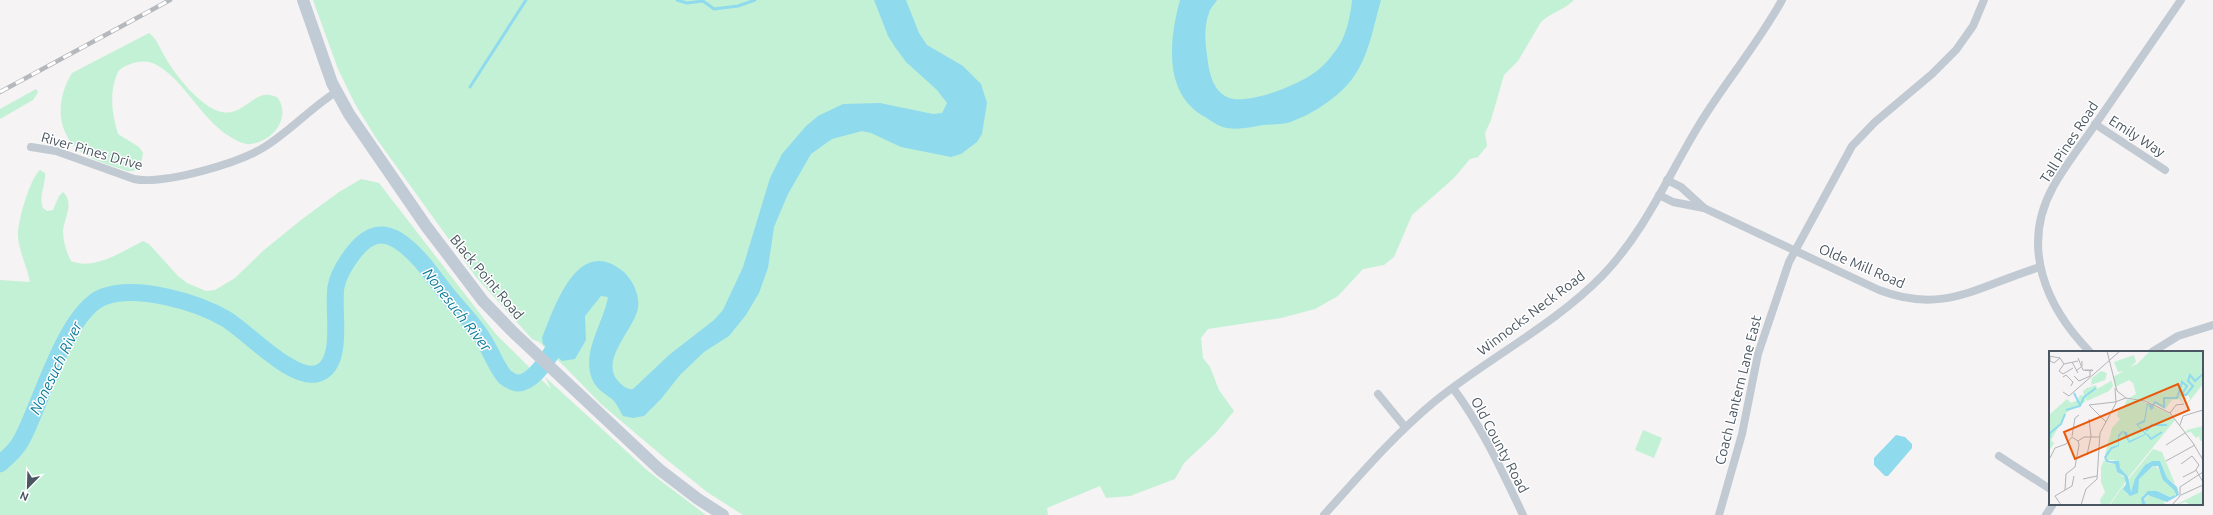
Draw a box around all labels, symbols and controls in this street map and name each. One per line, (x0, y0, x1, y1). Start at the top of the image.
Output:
street label: Tall Pines Road (2037, 98, 2101, 186)
street label: Emily Way (2106, 112, 2168, 160)
street label: River Pines Drive (39, 129, 145, 173)
street label: Black Point Road (447, 232, 527, 322)
street label: Olde Mill Road (1817, 241, 1907, 291)
water label: Nonesuch River (420, 265, 496, 356)
street label: Winnocks Neck Road (1474, 267, 1588, 359)
street label: Coach Lantern Lane East (1712, 313, 1764, 466)
water label: Nonesuch River (26, 318, 86, 417)
inset map (2049, 351, 2203, 505)
street label: Old County Road (1468, 394, 1532, 496)
north arrow (8, 467, 48, 507)
text: N (18, 489, 30, 503)

